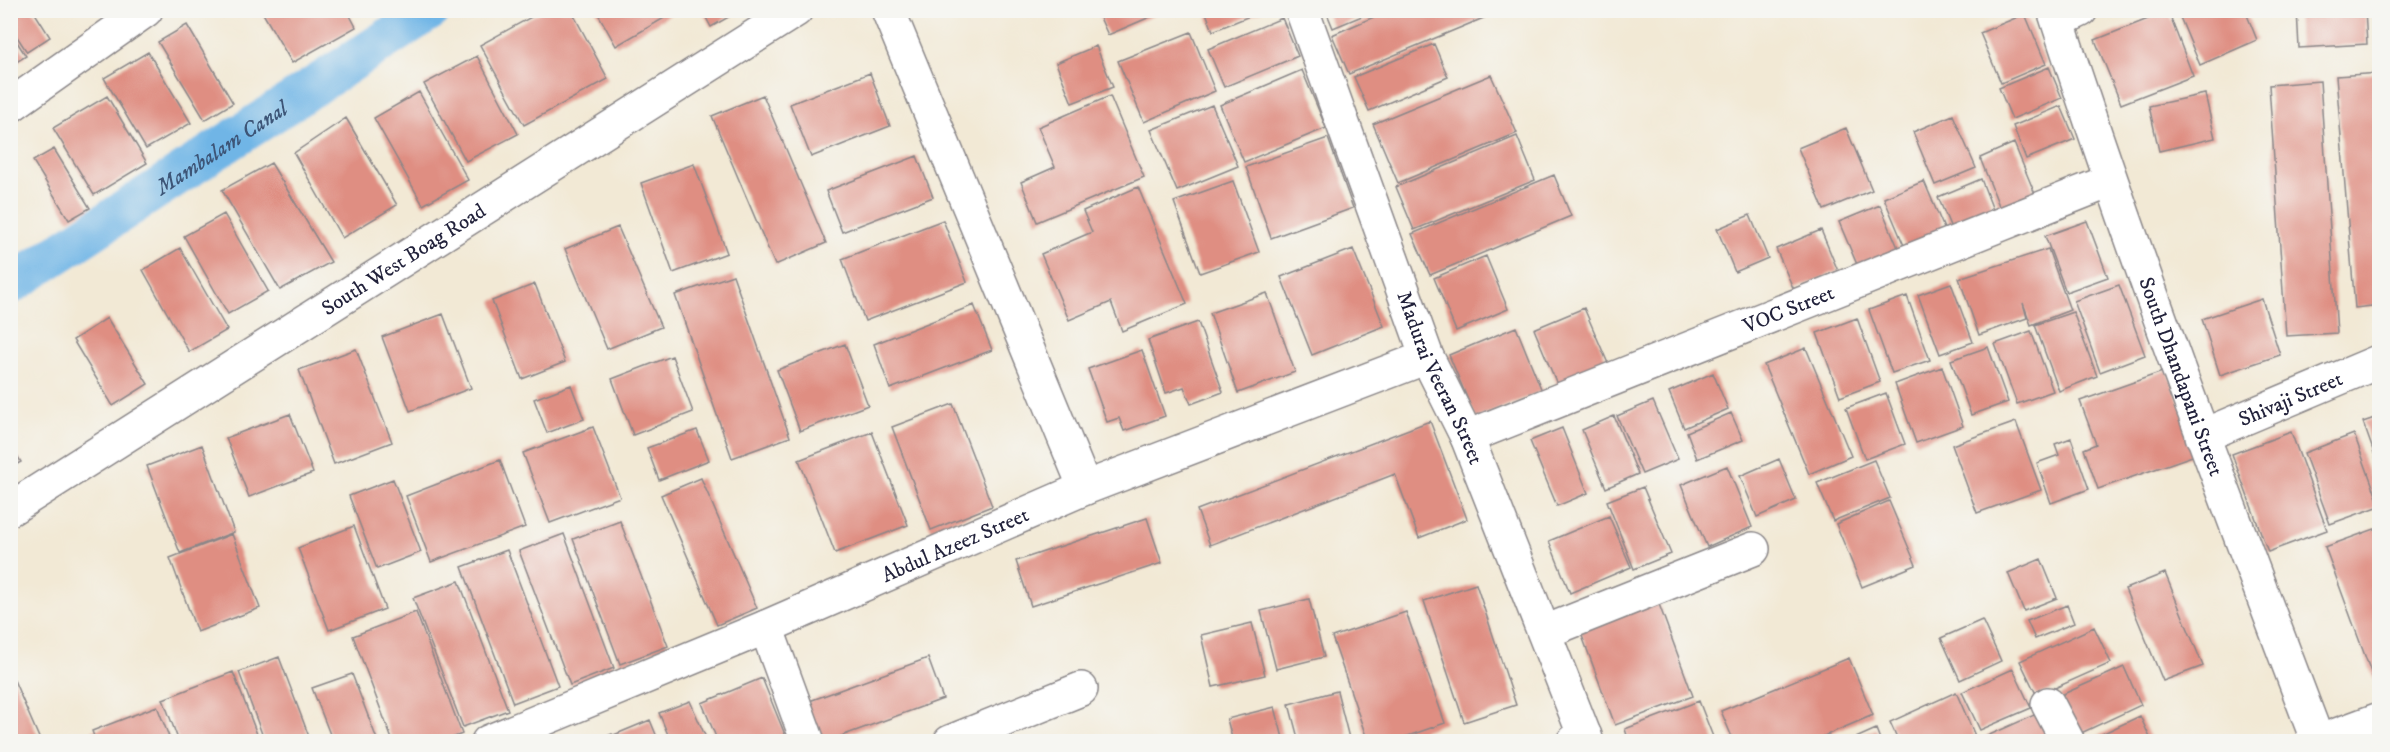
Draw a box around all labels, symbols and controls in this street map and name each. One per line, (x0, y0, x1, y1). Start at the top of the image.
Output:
water label: Mambalam Canal (149, 94, 295, 202)
street label: South West Boag Road (317, 198, 491, 322)
street label: South Dhandapani Street (2132, 274, 2229, 480)
street label: VOC Street (1739, 280, 1838, 340)
street label: Madurai Veeran Street (1390, 288, 1489, 469)
street label: Shivaji Street (2235, 366, 2347, 433)
street label: Abdul Azeez Street (878, 502, 1033, 589)

